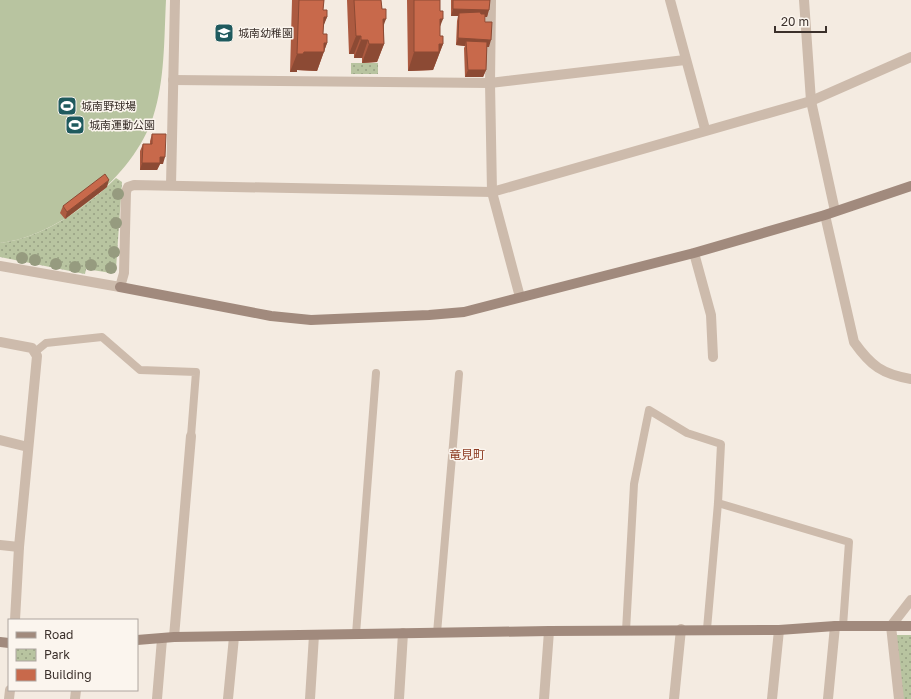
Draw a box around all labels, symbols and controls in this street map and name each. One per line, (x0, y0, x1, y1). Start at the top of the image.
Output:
scale bar (775, 8, 826, 34)
text: 20 m (781, 14, 809, 29)
school or university icon: 城南幼稚園 (213, 22, 235, 44)
place label: 城南幼稚園 (238, 26, 293, 39)
sports icon: 城南野球場 (56, 95, 78, 117)
place label: 城南野球場 (81, 99, 136, 112)
sports icon: 城南運動公園 (64, 114, 86, 136)
place label: 城南運動公園 (89, 118, 155, 131)
district label: 竜見町 (449, 447, 485, 462)
legend (8, 619, 138, 691)
text: Road (44, 627, 73, 642)
text: Park (44, 647, 70, 662)
text: Building (44, 667, 92, 682)

